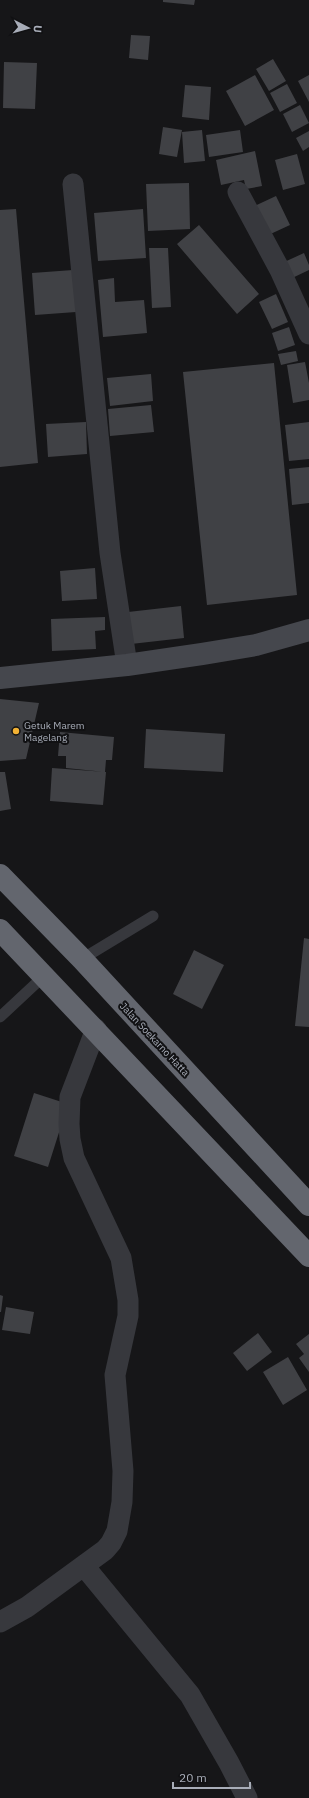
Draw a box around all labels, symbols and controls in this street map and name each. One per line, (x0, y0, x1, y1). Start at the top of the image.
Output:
north arrow (8, 8, 48, 48)
text: U (31, 25, 45, 34)
place label: Getuk Marem Magelang (24, 719, 85, 744)
marker: Getuk Marem Magelang (11, 726, 21, 736)
street label: Jalan Soekarno Hatta (117, 1000, 193, 1079)
scale bar (173, 1764, 250, 1790)
text: 20 m (179, 1770, 207, 1785)

